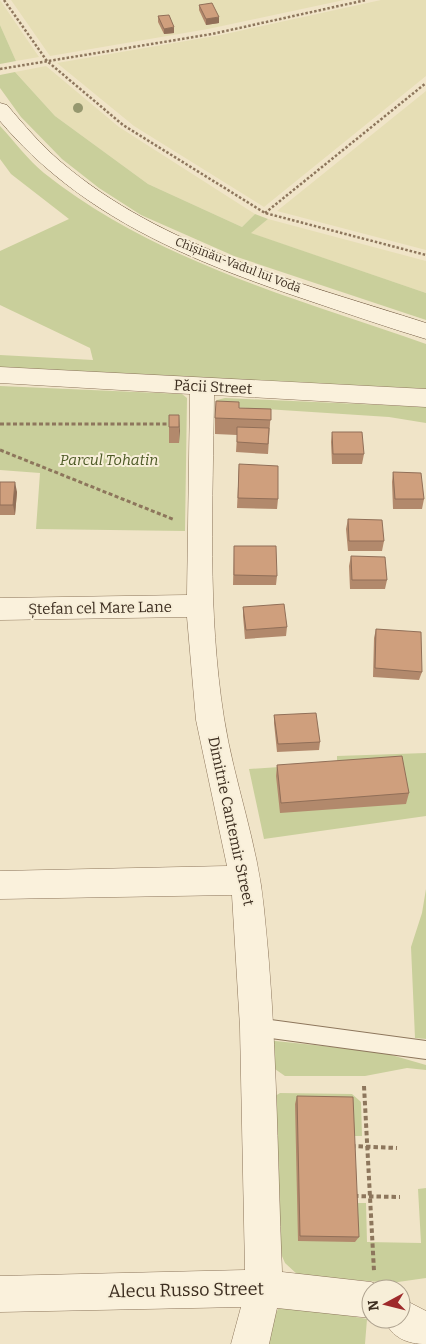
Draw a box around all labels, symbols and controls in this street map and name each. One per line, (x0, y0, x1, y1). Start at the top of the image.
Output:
street label: Chișinău-Vadul lui Vodă (173, 235, 303, 297)
street label: Păcii Street (173, 376, 253, 398)
park label: Parcul Tohatin (60, 451, 158, 469)
street label: Ștefan cel Mare Lane (28, 598, 172, 619)
street label: Dimitrie Cantemir Street (204, 735, 258, 908)
street label: Alecu Russo Street (108, 1278, 265, 1302)
north arrow (361, 1279, 411, 1329)
text: N (364, 1299, 383, 1312)

